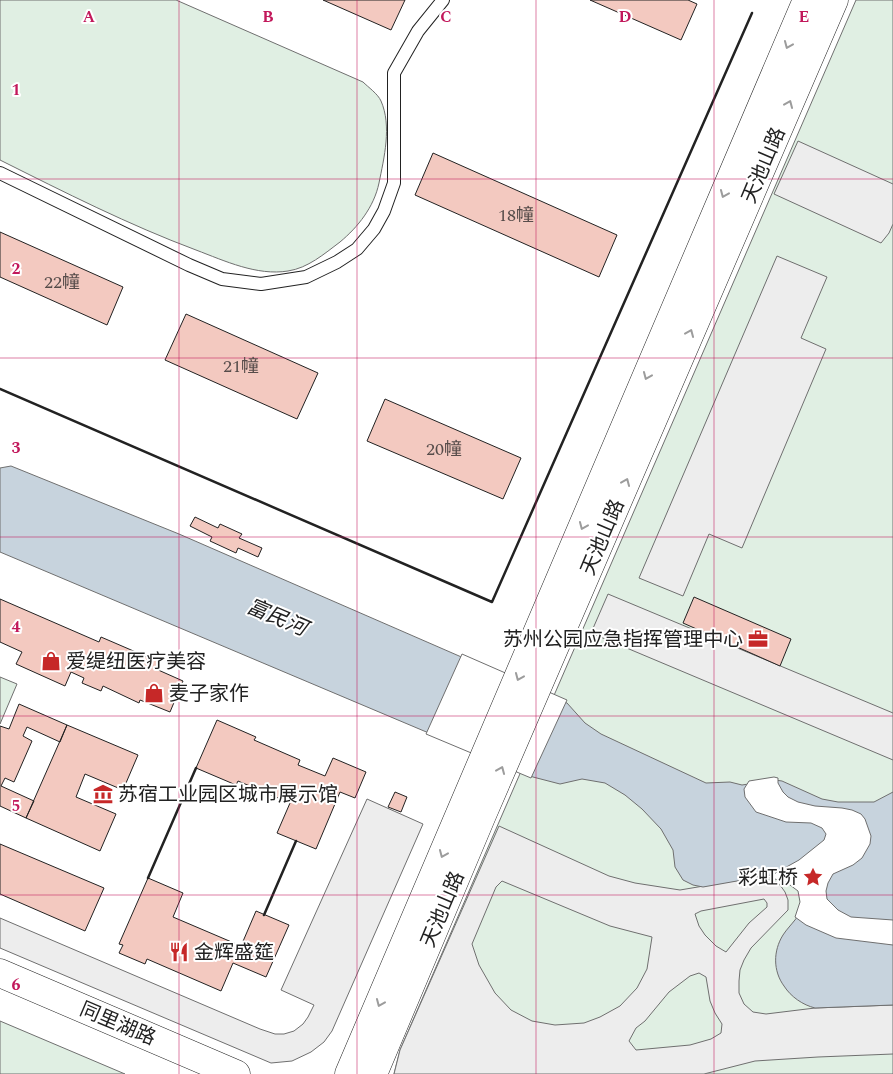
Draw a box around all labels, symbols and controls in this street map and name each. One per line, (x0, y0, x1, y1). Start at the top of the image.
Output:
text: A (83, 5, 96, 29)
text: B (262, 5, 274, 29)
text: C (440, 5, 452, 29)
text: D (619, 5, 632, 29)
text: E (799, 5, 809, 29)
one-way arrow (784, 40, 794, 49)
text: 1 (12, 78, 20, 102)
one-way arrow (783, 100, 793, 109)
street label: 天池山路 (734, 123, 793, 208)
one-way arrow (720, 189, 731, 198)
house number: 18幢 (498, 202, 534, 229)
text: 2 (12, 257, 21, 281)
house number: 22幢 (44, 269, 80, 296)
one-way arrow (684, 329, 694, 338)
house number: 21幢 (223, 353, 259, 380)
one-way arrow (643, 371, 653, 380)
text: 3 (12, 436, 21, 460)
house number: 20幢 (426, 436, 462, 463)
one-way arrow (620, 479, 630, 487)
street label: 天池山路 (573, 495, 632, 580)
one-way arrow (579, 521, 590, 530)
water label: 富民河 (241, 591, 316, 647)
text: 4 (12, 615, 21, 639)
place label: 苏州公园应急指挥管理中心 (503, 625, 743, 655)
office icon: 苏州公园应急指挥管理中心 (747, 628, 769, 650)
place label: 爱缇纽医疗美容 (66, 647, 206, 677)
shop icon: 爱缇纽医疗美容 (40, 650, 62, 672)
one-way arrow (514, 672, 525, 681)
place label: 麦子家作 (169, 679, 249, 709)
shop icon: 麦子家作 (143, 682, 165, 704)
one-way arrow (496, 767, 506, 775)
place label: 苏宿工业园区城市展示馆 (118, 780, 338, 810)
museum icon: 苏宿工业园区城市展示馆 (92, 783, 114, 805)
text: 5 (12, 794, 20, 818)
one-way arrow (439, 849, 450, 858)
place label: 彩虹桥 (738, 863, 798, 893)
place icon: 彩虹桥 (802, 866, 824, 888)
street label: 天池山路 (413, 867, 472, 952)
place label: 金辉盛筵 (194, 938, 274, 968)
restaurant icon: 金辉盛筵 (168, 941, 190, 963)
text: 6 (12, 973, 21, 997)
street label: 同里湖路 (75, 994, 160, 1053)
one-way arrow (375, 998, 386, 1007)

